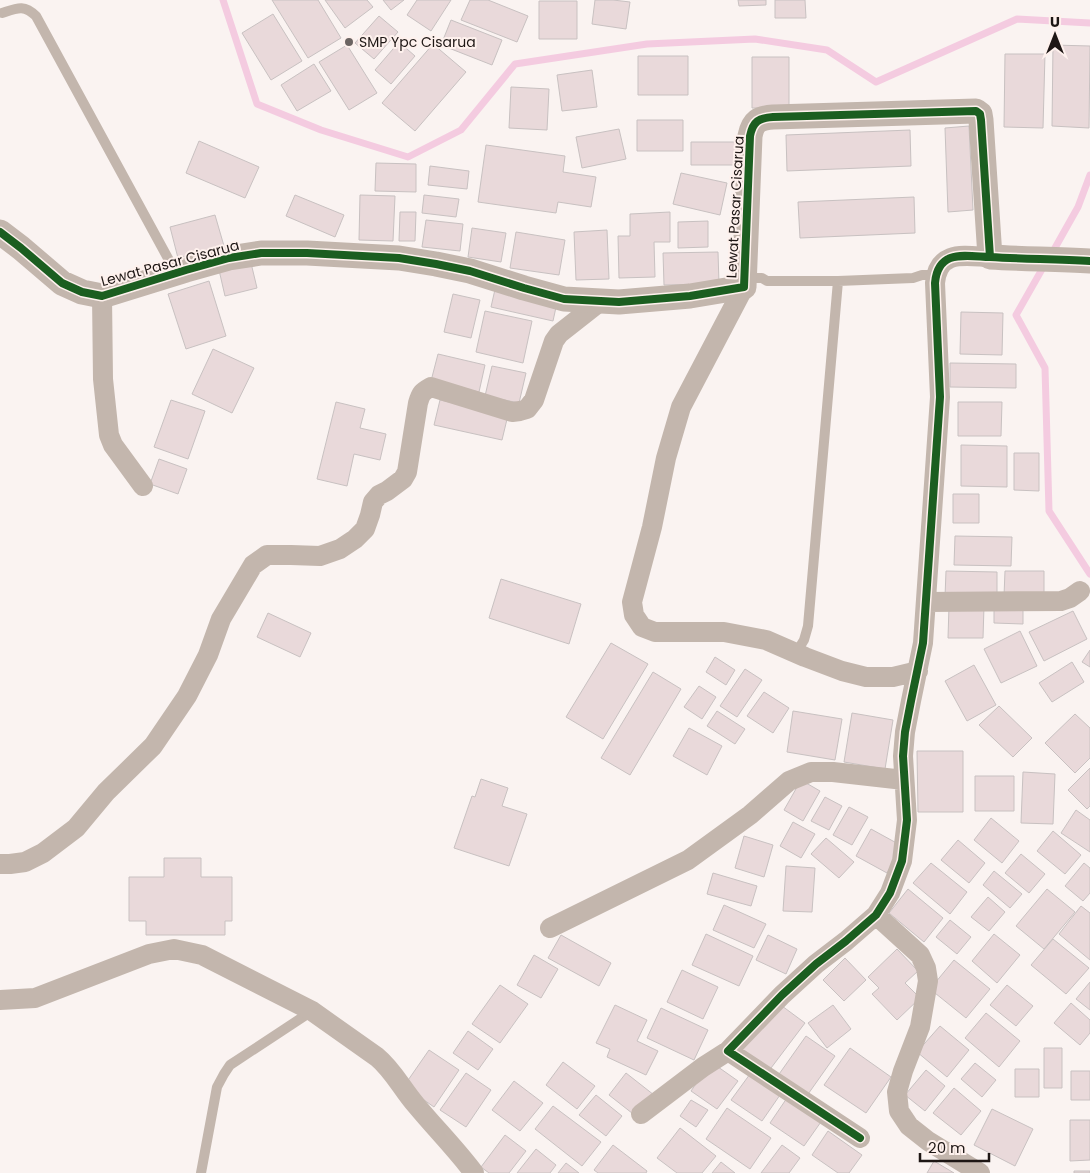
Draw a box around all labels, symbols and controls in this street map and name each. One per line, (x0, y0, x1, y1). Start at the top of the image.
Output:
north arrow (1030, 10, 1080, 60)
text: U (1050, 12, 1060, 32)
place label: SMP Ypc Cisarua (359, 32, 476, 52)
marker: SMP Ypc Cisarua (343, 36, 355, 48)
street label: Lewat Pasar Cisarua (721, 135, 749, 279)
street label: Lewat Pasar Cisarua (99, 235, 241, 291)
scale bar (920, 1130, 989, 1162)
text: 20 m (928, 1137, 966, 1158)

